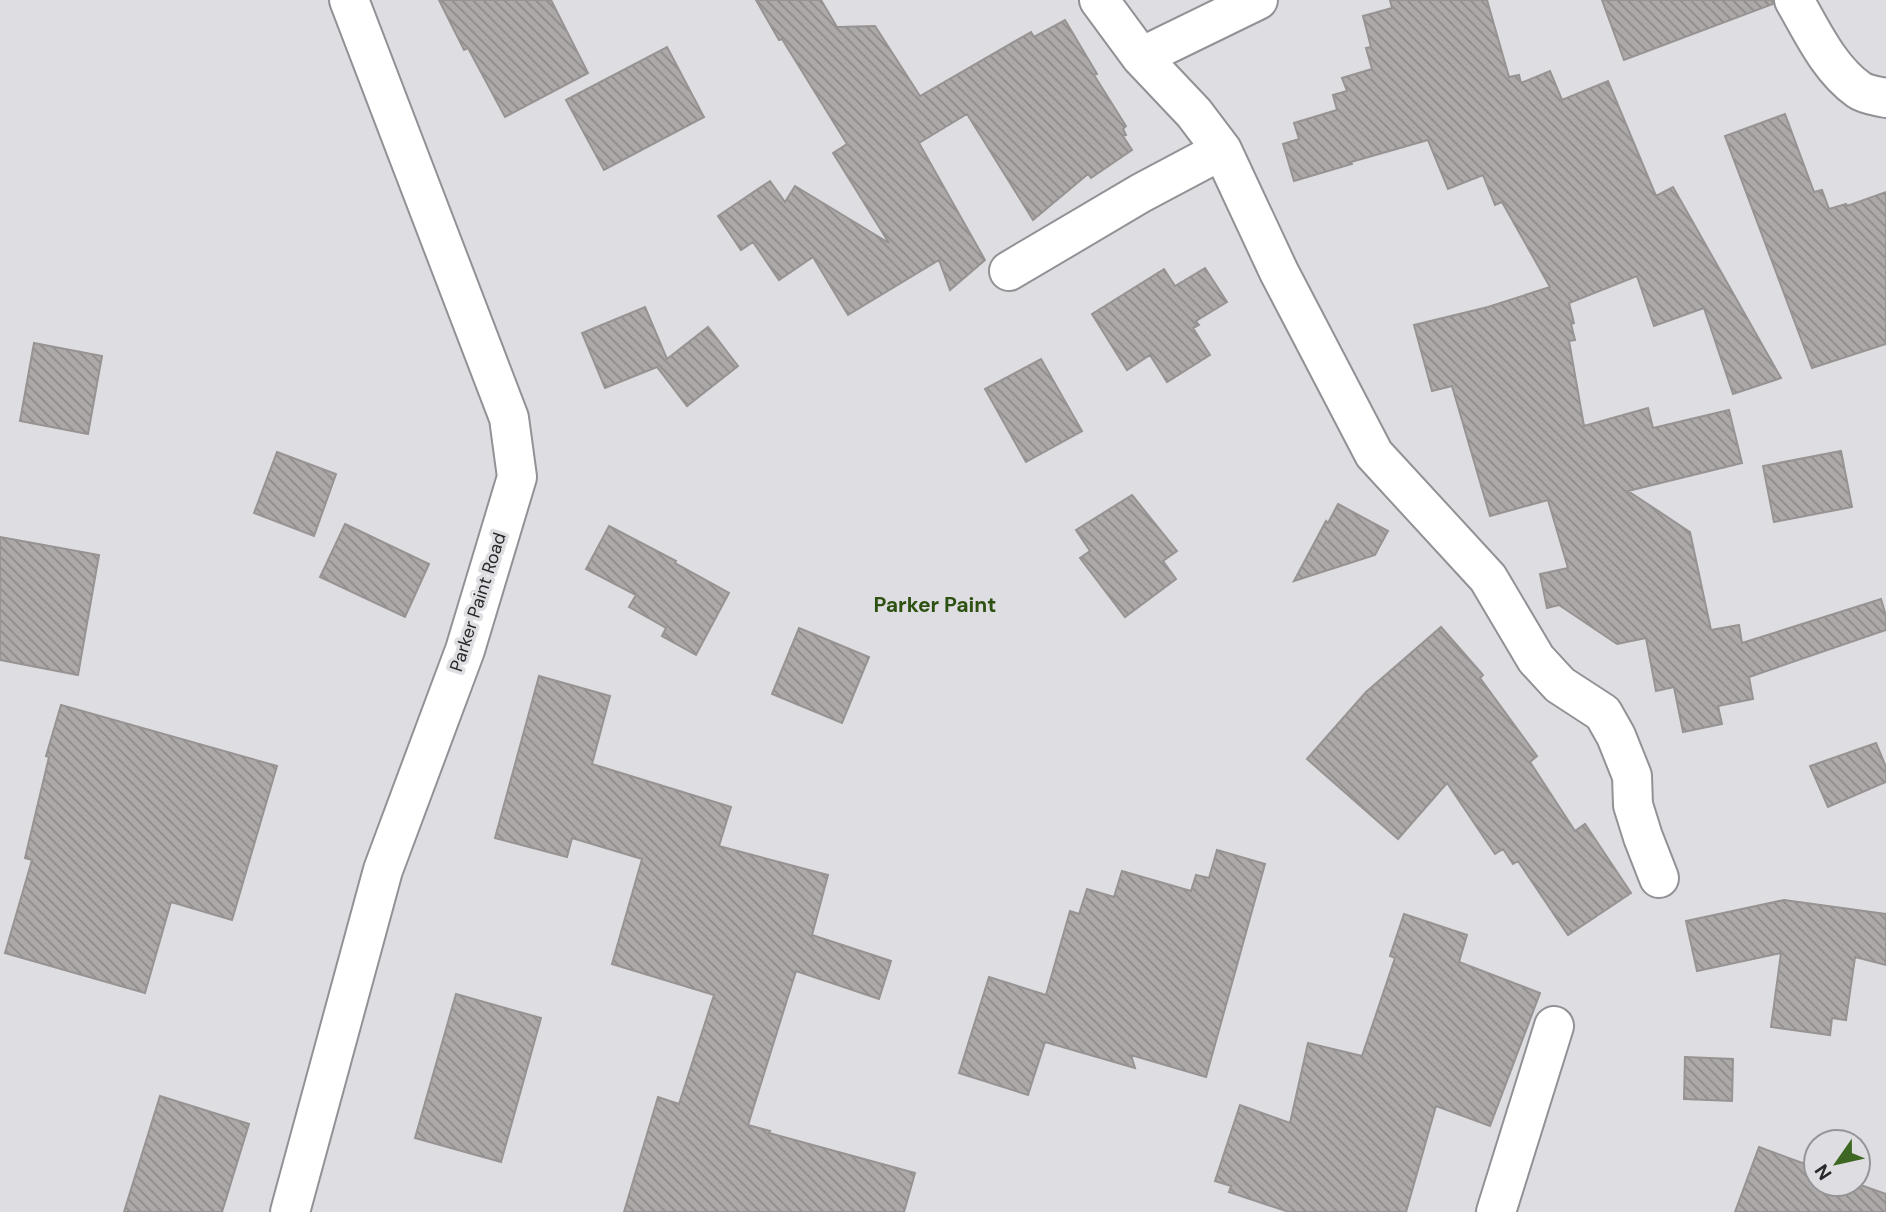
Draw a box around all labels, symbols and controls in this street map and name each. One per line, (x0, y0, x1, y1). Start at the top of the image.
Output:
street label: Parker Paint Road (444, 529, 512, 675)
district label: Parker Paint (874, 591, 996, 619)
north arrow (1802, 1128, 1872, 1198)
text: N (1809, 1159, 1838, 1185)

